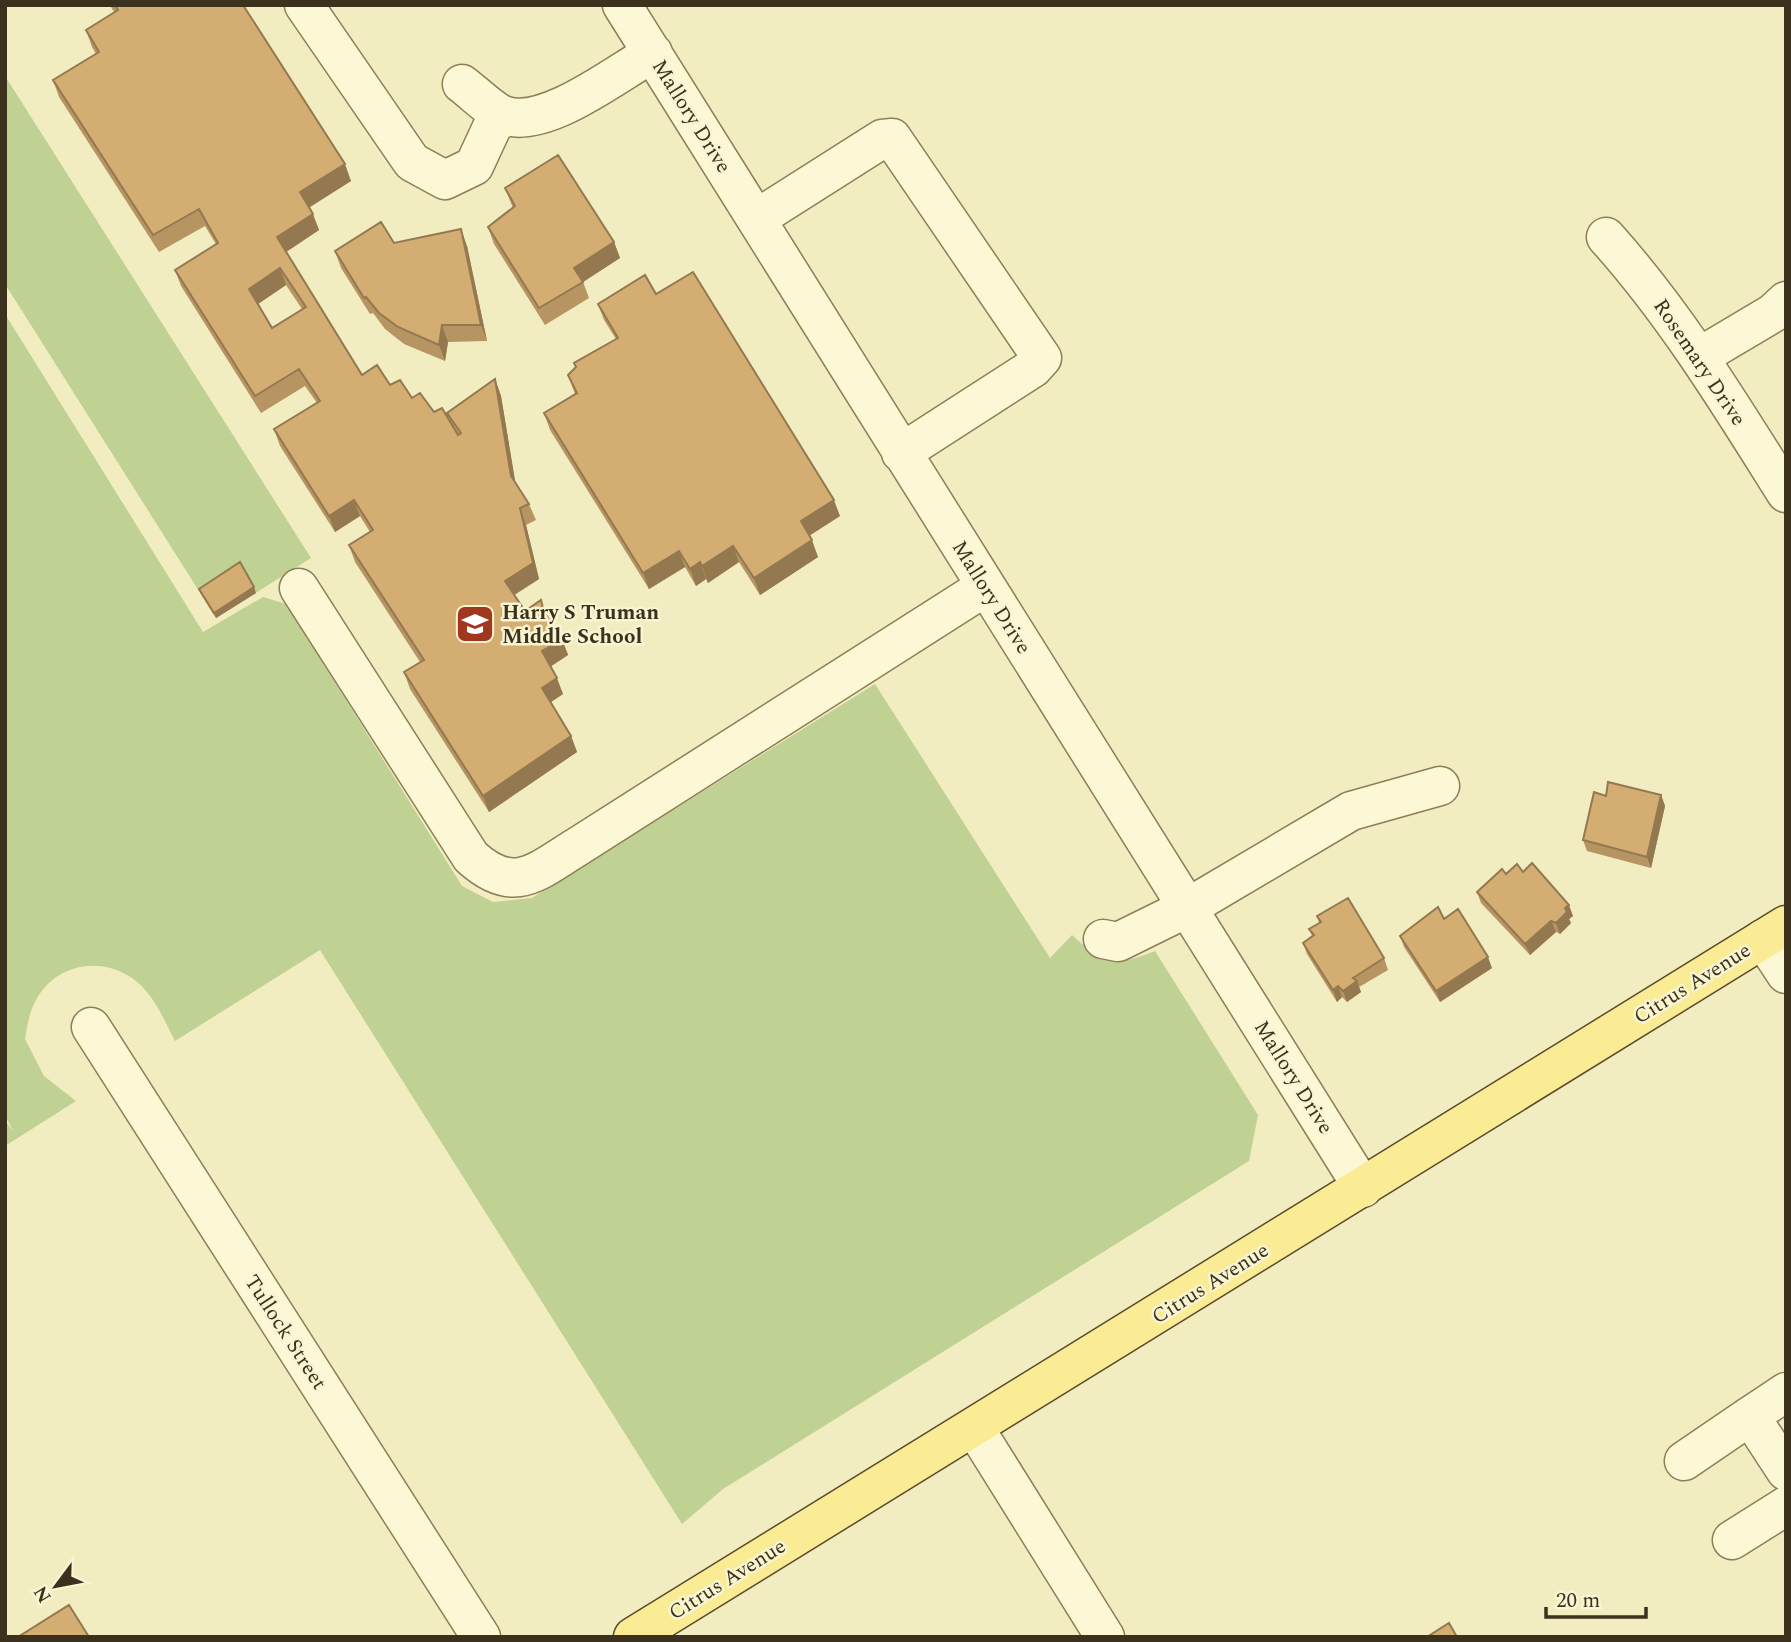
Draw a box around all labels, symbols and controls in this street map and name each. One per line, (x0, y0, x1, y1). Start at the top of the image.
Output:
street label: Mallory Drive (643, 53, 739, 180)
street label: Rosemary Drive (1645, 292, 1754, 433)
street label: Mallory Drive (943, 534, 1039, 661)
place label: Harry S Truman Middle School (502, 597, 659, 653)
school or university icon: Harry S Truman Middle School (454, 603, 496, 645)
street label: Citrus Avenue (1628, 935, 1758, 1033)
street label: Mallory Drive (1245, 1014, 1341, 1141)
street label: Citrus Avenue (1146, 1235, 1276, 1333)
street label: Tullock Street (236, 1269, 334, 1396)
street label: Citrus Avenue (663, 1531, 793, 1629)
north arrow (21, 1551, 91, 1621)
scale bar (1546, 1576, 1646, 1620)
text: N (26, 1580, 59, 1608)
text: 20 m (1556, 1585, 1600, 1617)

